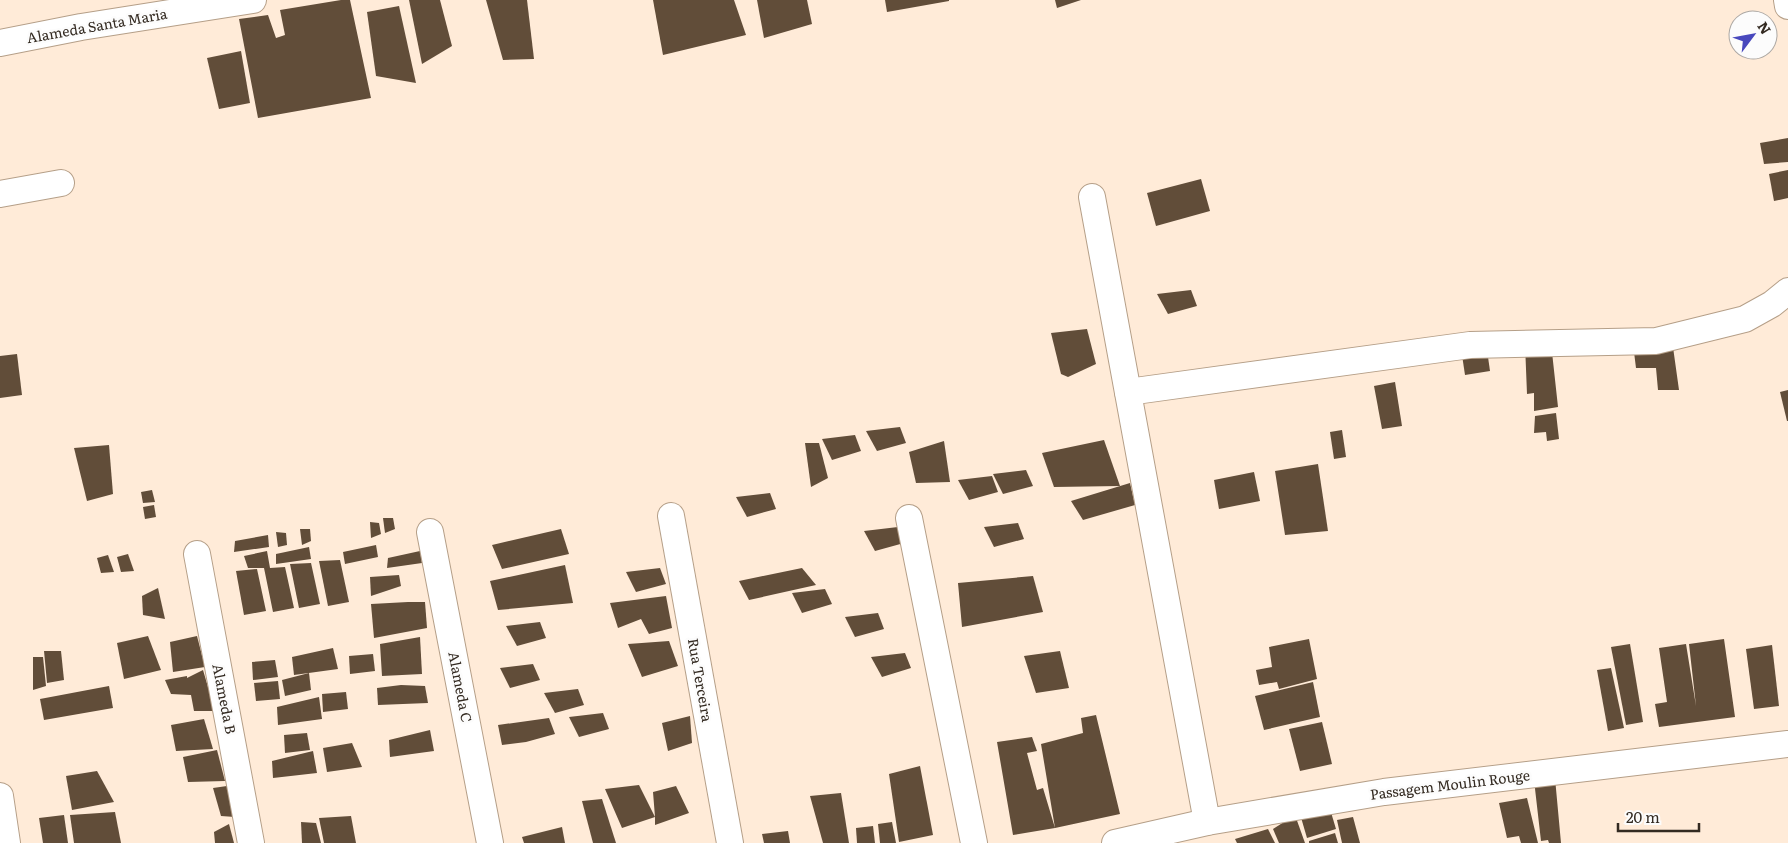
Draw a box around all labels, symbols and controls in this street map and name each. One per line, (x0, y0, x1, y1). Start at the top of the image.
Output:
street label: Alameda Santa Maria (25, 3, 169, 47)
north arrow (1728, 10, 1778, 60)
text: N (1753, 17, 1777, 38)
street label: Rua Terceira (684, 636, 718, 724)
street label: Alameda C (444, 650, 478, 724)
street label: Alameda B (208, 662, 242, 736)
street label: Passagem Moulin Rouge (1369, 764, 1531, 804)
scale bar (1618, 800, 1699, 832)
text: 20 m (1626, 805, 1660, 828)

